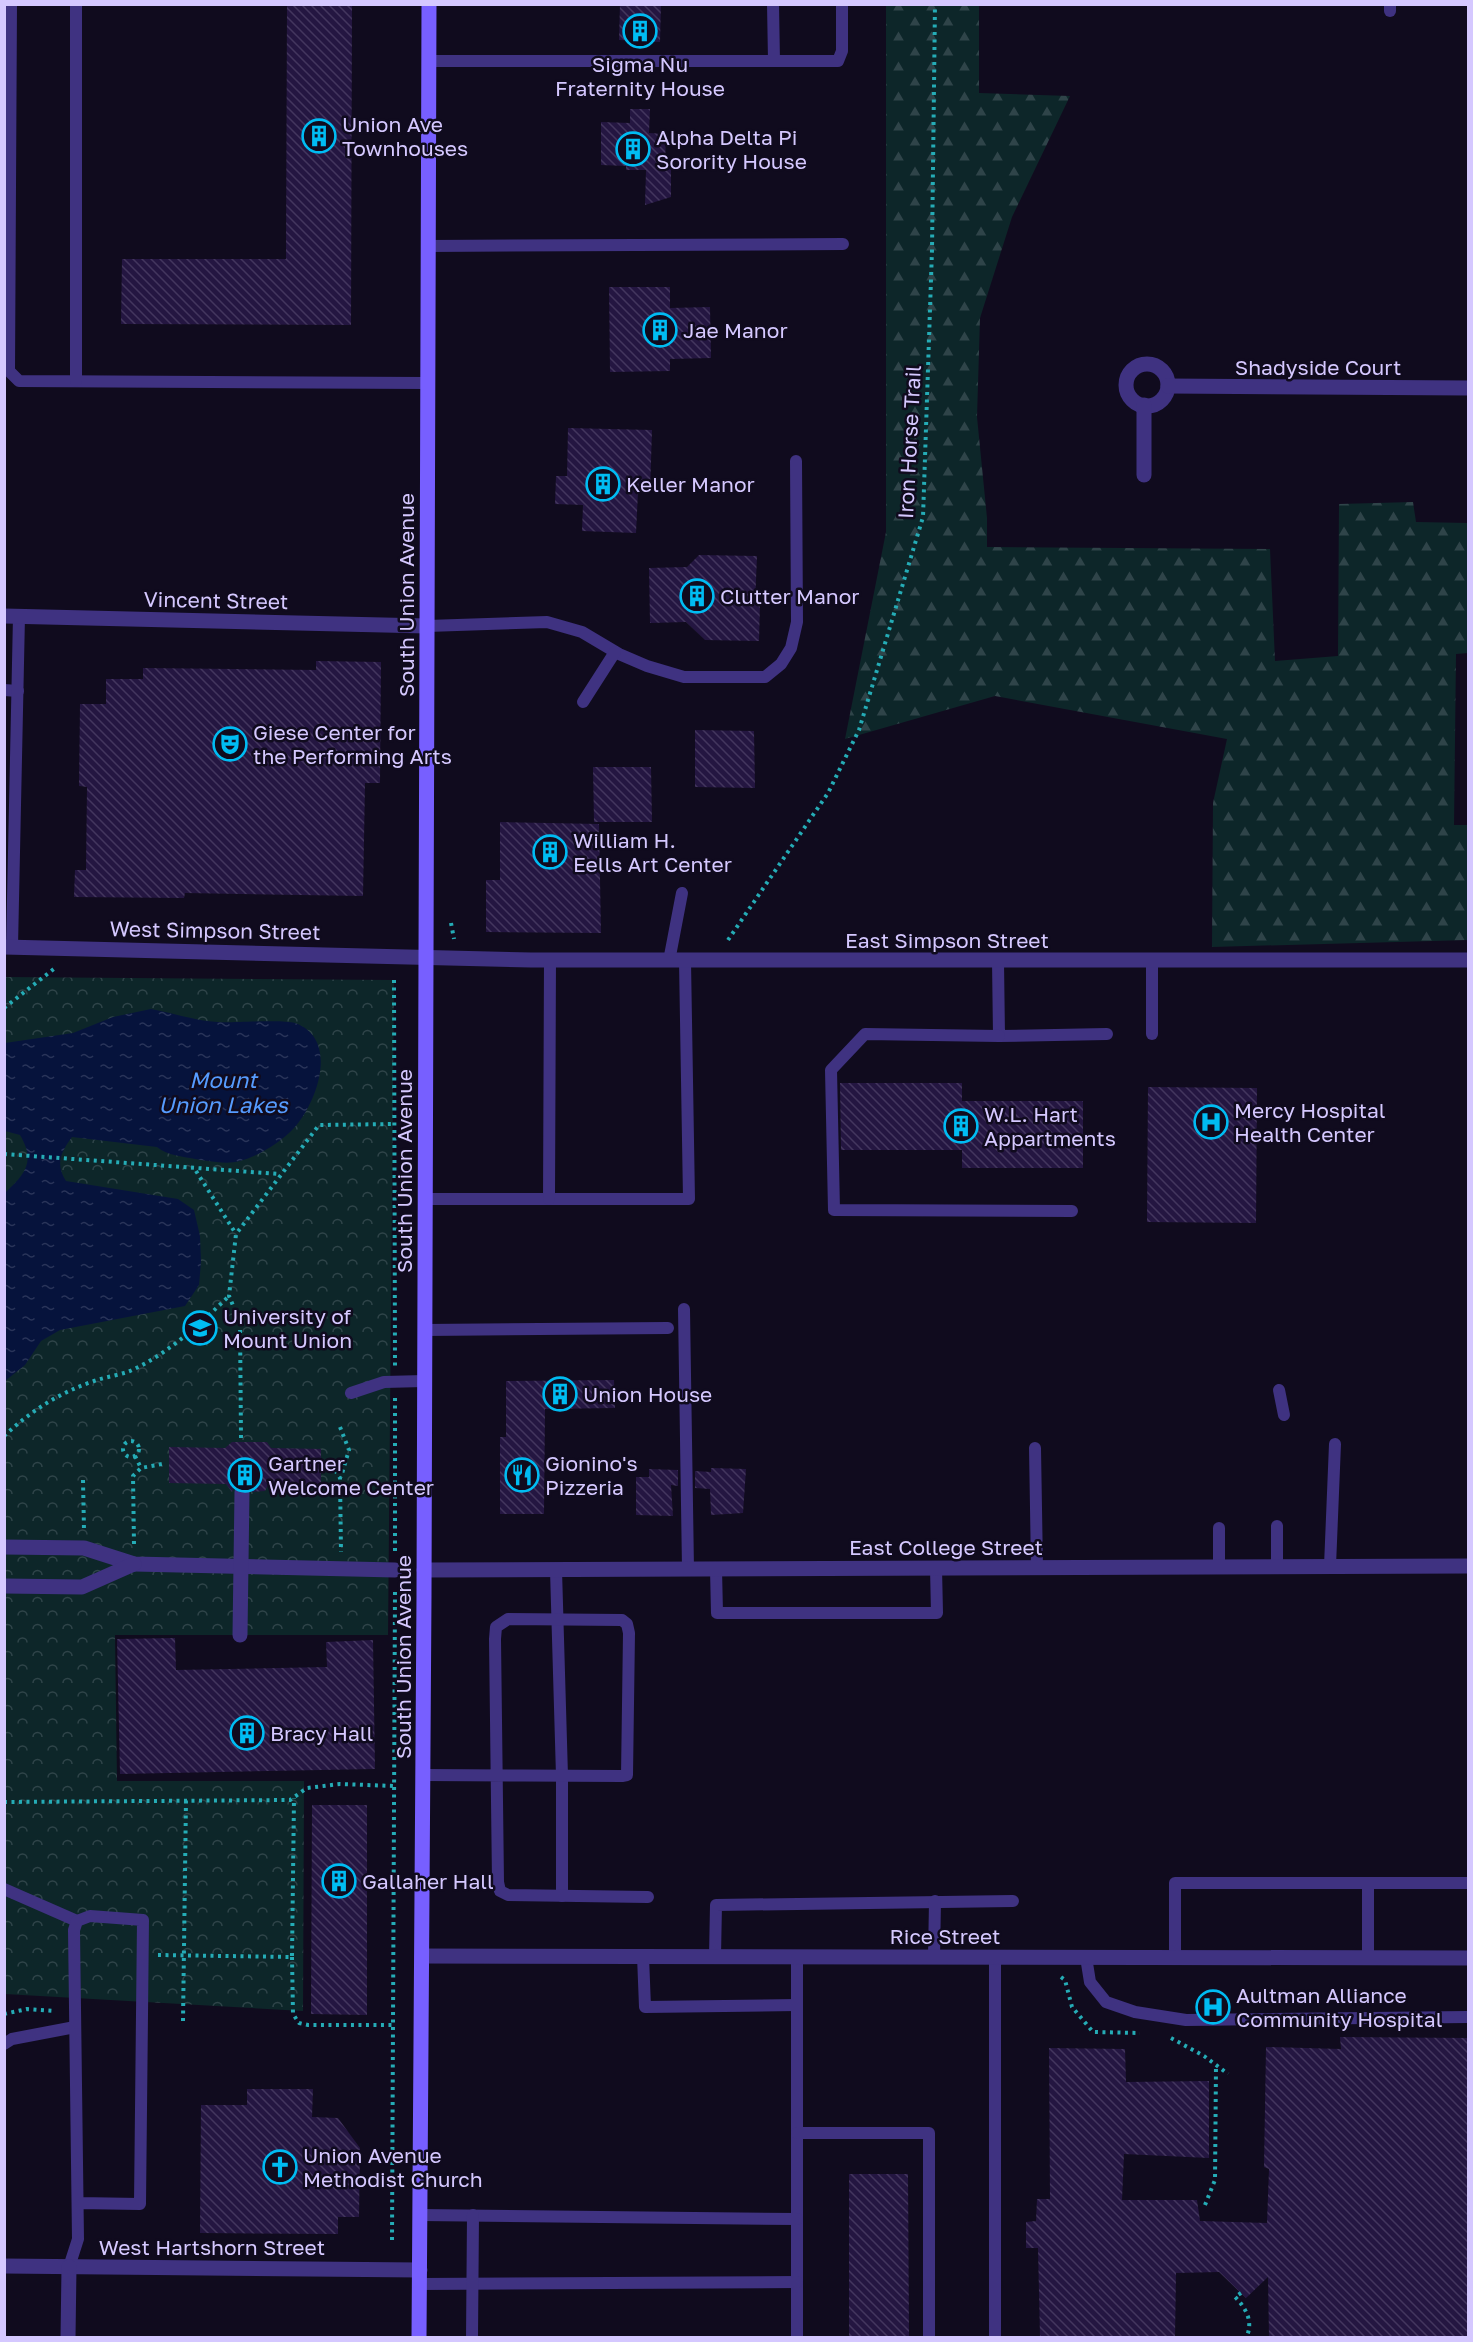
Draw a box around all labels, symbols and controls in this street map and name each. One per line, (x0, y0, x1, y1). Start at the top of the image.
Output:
building icon: Sigma Nu Fraternity House (622, 13, 658, 49)
place label: Sigma Nu Fraternity House (555, 51, 725, 101)
place label: Union Ave Townhouses (342, 111, 468, 161)
building icon: Union Ave Townhouses (301, 118, 337, 154)
place label: Alpha Delta Pi Sorority House (656, 124, 807, 174)
building icon: Alpha Delta Pi Sorority House (615, 131, 651, 167)
building icon: Jae Manor (642, 312, 678, 348)
place label: Jae Manor (683, 317, 788, 343)
street label: Shadyside Court (1235, 354, 1401, 380)
street label: Iron Horse Trail (892, 364, 926, 520)
building icon: Keller Manor (585, 466, 621, 502)
place label: Keller Manor (626, 471, 755, 497)
street label: South Union Avenue (393, 493, 419, 697)
building icon: Clutter Manor (679, 578, 715, 614)
place label: Clutter Manor (720, 583, 860, 609)
street label: Vincent Street (143, 586, 289, 614)
place label: Giese Center for the Performing Arts (253, 719, 452, 769)
theatre icon: Giese Center for the Performing Arts (212, 726, 248, 762)
place label: William H. Eells Art Center (573, 827, 732, 877)
building icon: William H. Eells Art Center (532, 834, 568, 870)
street label: West Simpson Street (109, 915, 321, 945)
street label: East Simpson Street (845, 927, 1049, 953)
water label: Mount Union Lakes (158, 1066, 289, 1118)
street label: South Union Avenue (391, 1069, 417, 1273)
place label: Mercy Hospital Health Center (1234, 1097, 1385, 1147)
place label: W.L. Hart Appartments (984, 1101, 1116, 1151)
hospital icon: Mercy Hospital Health Center (1193, 1104, 1229, 1140)
building icon: W.L. Hart Appartments (943, 1108, 979, 1144)
place label: University of Mount Union (223, 1303, 352, 1353)
school or university icon: University of Mount Union (182, 1310, 218, 1346)
building icon: Union House (542, 1376, 578, 1412)
place label: Union House (583, 1381, 712, 1407)
place label: Gartner Welcome Center (268, 1450, 434, 1500)
place label: Gionino's Pizzeria (545, 1450, 638, 1500)
building icon: Gartner Welcome Center (227, 1457, 263, 1493)
restaurant icon: Gionino's Pizzeria (504, 1457, 540, 1493)
street label: East College Street (849, 1534, 1043, 1560)
street label: South Union Avenue (390, 1555, 416, 1759)
building icon: Bracy Hall (229, 1715, 265, 1751)
place label: Bracy Hall (270, 1720, 373, 1746)
building icon: Gallaher Hall (321, 1863, 357, 1899)
place label: Gallaher Hall (362, 1868, 494, 1894)
street label: Rice Street (890, 1923, 1000, 1949)
place label: Aultman Alliance Community Hospital (1236, 1982, 1442, 2032)
hospital icon: Aultman Alliance Community Hospital (1195, 1989, 1231, 2025)
place label: Union Avenue Methodist Church (303, 2142, 483, 2192)
church icon: Union Avenue Methodist Church (262, 2149, 298, 2185)
street label: West Hartshorn Street (99, 2234, 325, 2260)

